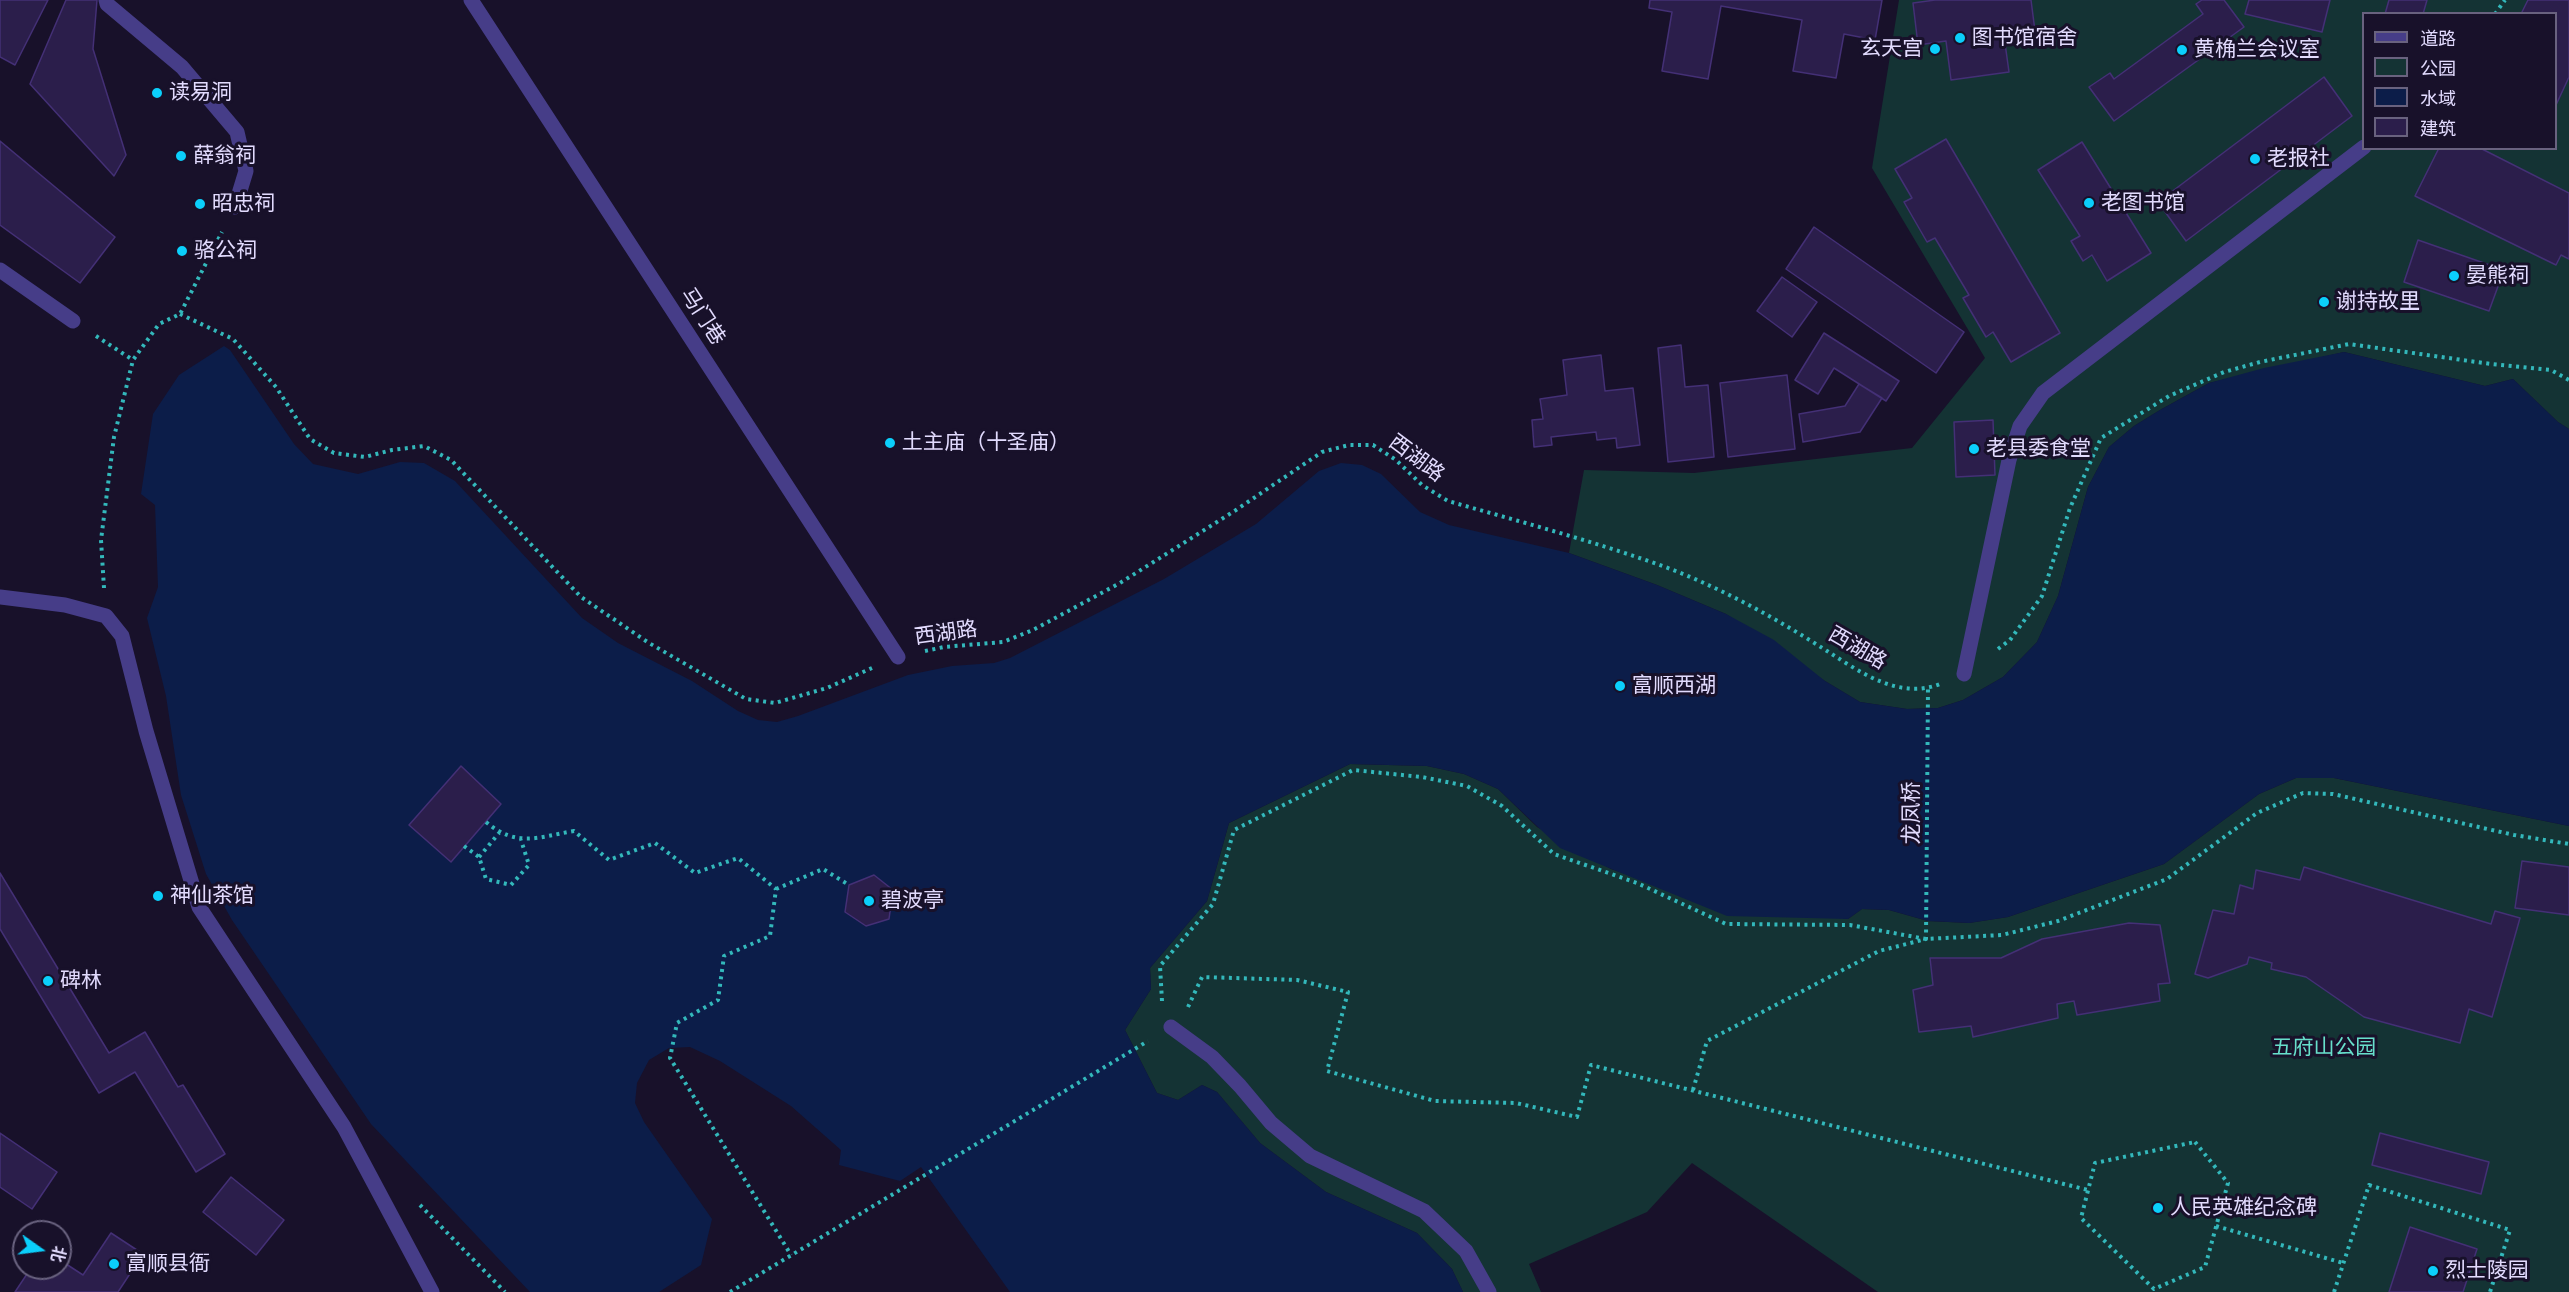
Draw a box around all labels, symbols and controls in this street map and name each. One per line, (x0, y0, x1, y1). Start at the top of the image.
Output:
legend (2362, 12, 2557, 150)
place label: 图书馆宿舍 (1972, 25, 2077, 51)
text: 道路 (2420, 27, 2456, 51)
marker: 图书馆宿舍 (1953, 31, 1967, 45)
place label: 玄天宫 (1860, 36, 1923, 62)
place label: 黄桷兰会议室 (2194, 37, 2320, 63)
marker: 玄天宫 (1928, 42, 1942, 56)
marker: 黄桷兰会议室 (2175, 43, 2189, 57)
text: 公园 (2420, 57, 2456, 81)
place label: 读易洞 (169, 80, 232, 106)
marker: 读易洞 (150, 86, 164, 100)
text: 水域 (2420, 87, 2456, 111)
text: 建筑 (2420, 117, 2456, 141)
place label: 薛翁祠 (193, 143, 256, 169)
place label: 老报社 (2267, 146, 2330, 172)
marker: 薛翁祠 (174, 149, 188, 163)
marker: 老报社 (2248, 152, 2262, 166)
place label: 老图书馆 (2101, 190, 2185, 216)
place label: 昭忠祠 (212, 191, 275, 217)
marker: 老图书馆 (2082, 196, 2096, 210)
marker: 昭忠祠 (193, 197, 207, 211)
place label: 骆公祠 (194, 238, 257, 264)
marker: 骆公祠 (175, 244, 189, 258)
place label: 晏熊祠 (2466, 263, 2529, 289)
marker: 晏熊祠 (2447, 269, 2461, 283)
street label: 马门巷 (674, 284, 730, 350)
place label: 谢持故里 (2336, 289, 2420, 315)
marker: 谢持故里 (2317, 295, 2331, 309)
place label: 土主庙（十圣庙） (902, 430, 1070, 456)
street label: 西湖路 (1383, 430, 1449, 488)
marker: 土主庙（十圣庙） (883, 436, 897, 450)
place label: 老县委食堂 (1986, 436, 2091, 462)
marker: 老县委食堂 (1967, 442, 1981, 456)
street label: 西湖路 (913, 617, 979, 651)
street label: 西湖路 (1823, 622, 1891, 676)
place label: 富顺西湖 (1632, 673, 1716, 699)
marker: 富顺西湖 (1613, 679, 1627, 693)
street label: 龙凤桥 (1899, 782, 1925, 844)
place label: 神仙茶馆 (170, 883, 254, 909)
place label: 碧波亭 (881, 888, 944, 914)
marker: 神仙茶馆 (151, 889, 165, 903)
marker: 碧波亭 (862, 894, 876, 908)
place label: 碑林 (60, 968, 102, 994)
marker: 碑林 (41, 974, 55, 988)
park label: 五府山公园 (2272, 1035, 2376, 1061)
place label: 人民英雄纪念碑 (2170, 1195, 2317, 1221)
marker: 人民英雄纪念碑 (2151, 1201, 2165, 1215)
north arrow (12, 1220, 72, 1280)
text: 北 (46, 1244, 70, 1264)
place label: 富顺县衙 (126, 1251, 210, 1277)
marker: 富顺县衙 (107, 1257, 121, 1271)
place label: 烈士陵园 (2445, 1258, 2529, 1284)
marker: 烈士陵园 (2426, 1264, 2440, 1278)

